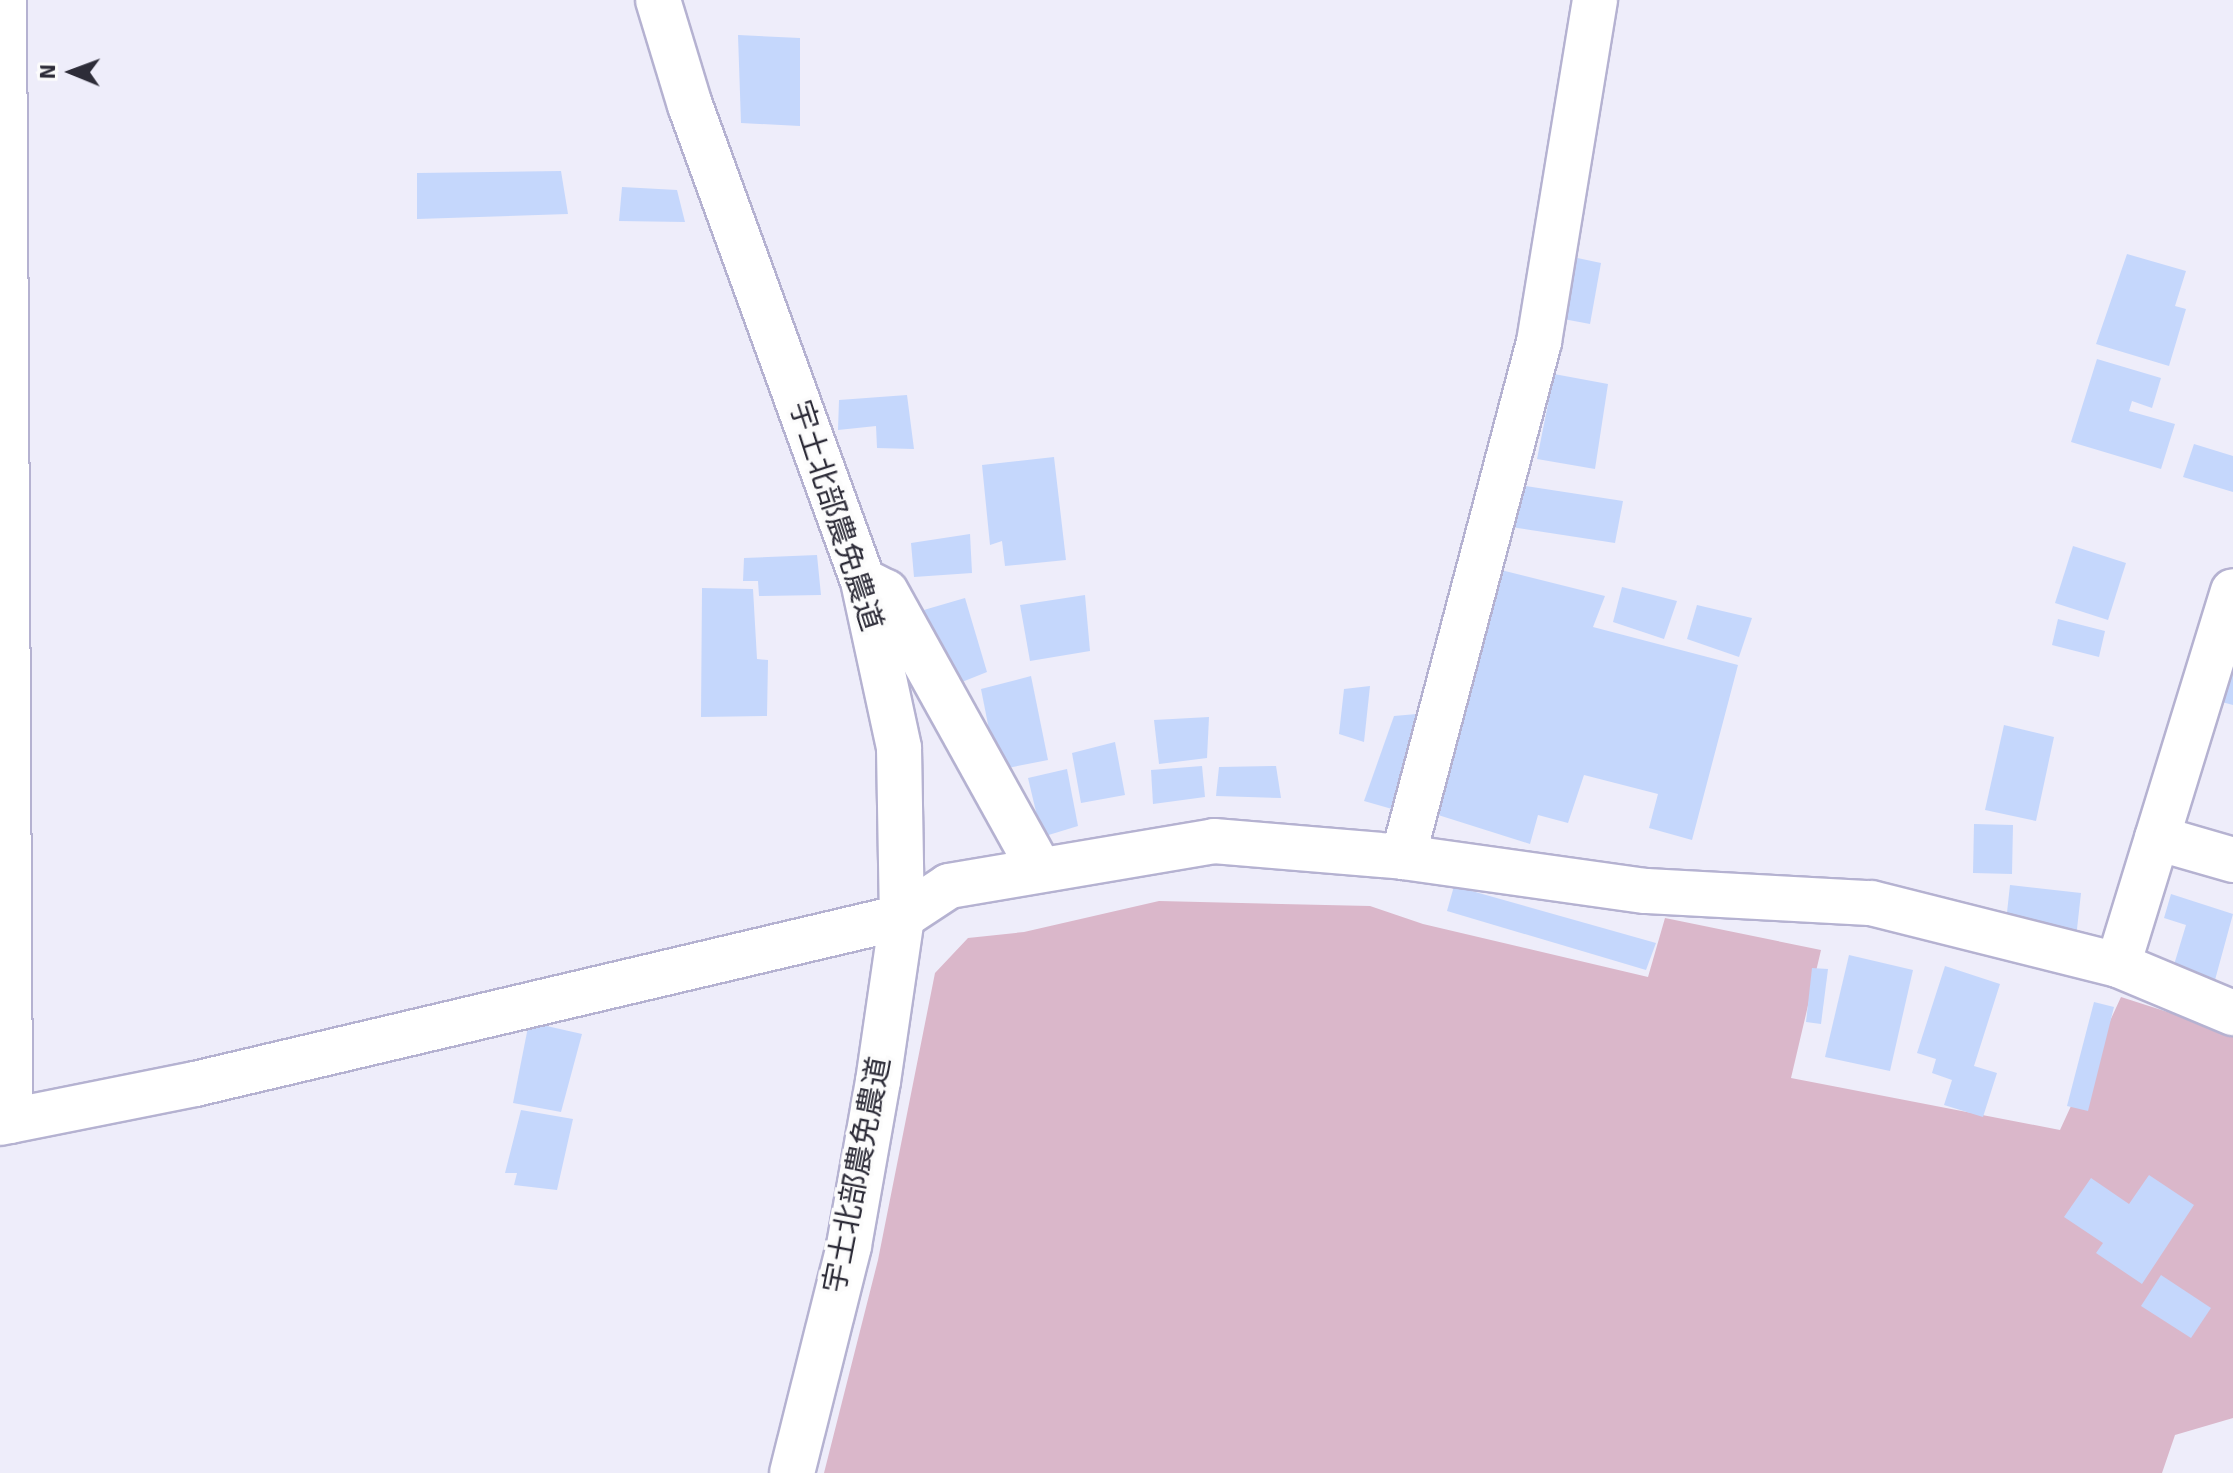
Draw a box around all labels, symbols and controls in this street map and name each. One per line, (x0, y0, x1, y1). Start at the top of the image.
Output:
north arrow (32, 32, 112, 112)
text: N (34, 64, 61, 79)
street label: 宇土北部農免農道 (781, 396, 889, 636)
street label: 宇土北部農免農道 (817, 1054, 899, 1296)

